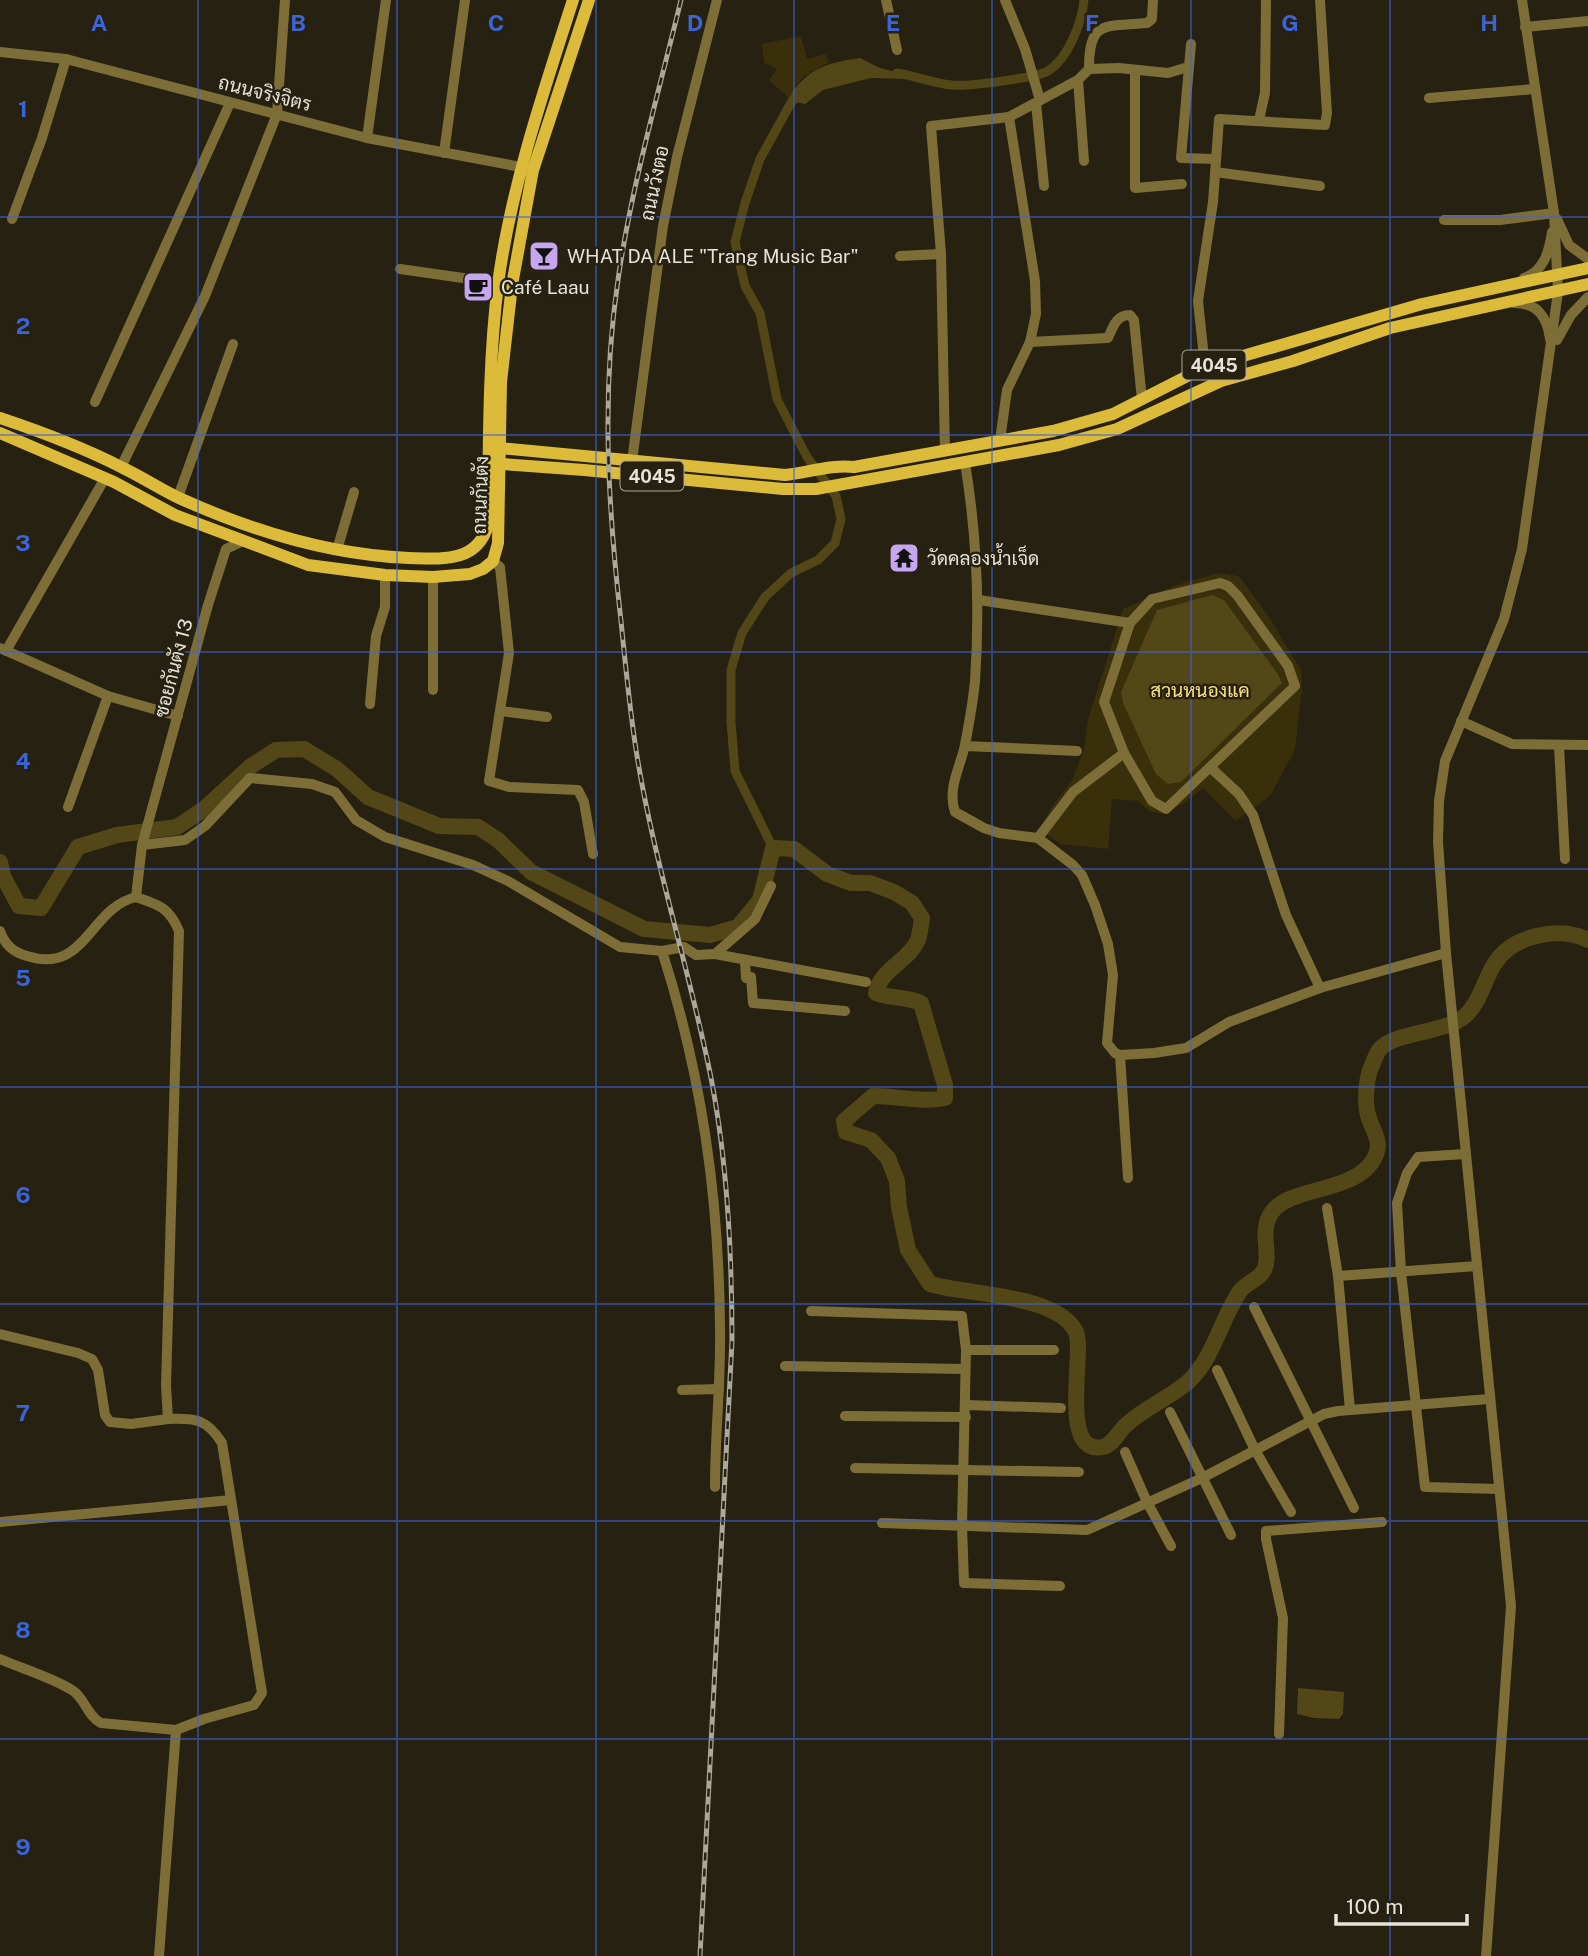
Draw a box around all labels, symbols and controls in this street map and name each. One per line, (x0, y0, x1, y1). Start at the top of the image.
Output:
text: A (91, 9, 108, 36)
text: B (290, 9, 306, 36)
text: C (488, 9, 504, 36)
text: D (687, 9, 703, 36)
text: E (886, 9, 900, 36)
text: F (1085, 9, 1099, 36)
text: G (1281, 9, 1299, 36)
text: H (1480, 9, 1498, 36)
street label: ถนนจริงจิตร (216, 71, 314, 115)
text: 1 (18, 95, 28, 122)
street label: ถนนวังตอ (635, 143, 673, 223)
bar icon: WHAT DA ALE "Trang Music Bar" (527, 239, 561, 273)
place label: WHAT DA ALE "Trang Music Bar" (567, 245, 859, 267)
cafe icon: Café Laau (461, 270, 495, 304)
place label: Café Laau (501, 276, 589, 298)
text: 2 (16, 312, 30, 339)
road number: 4045 (1182, 351, 1246, 380)
street label: ถนนกันตัง (468, 455, 492, 535)
road number: 4045 (620, 462, 684, 490)
text: 3 (15, 529, 31, 556)
temple icon: วัดคลองน้ำเจ็ด (887, 541, 921, 575)
place label: วัดคลองน้ำเจ็ด (927, 543, 1039, 569)
street label: ซอยกันตัง 13 (149, 616, 197, 720)
park label: สวนหนองแค (1150, 679, 1250, 701)
text: 4 (15, 747, 31, 774)
text: 5 (15, 964, 31, 991)
text: 6 (15, 1181, 31, 1208)
text: 7 (16, 1399, 30, 1426)
text: 8 (15, 1616, 31, 1643)
text: 9 (15, 1833, 31, 1860)
scale bar (1336, 1882, 1467, 1926)
text: 100 m (1346, 1894, 1403, 1919)

